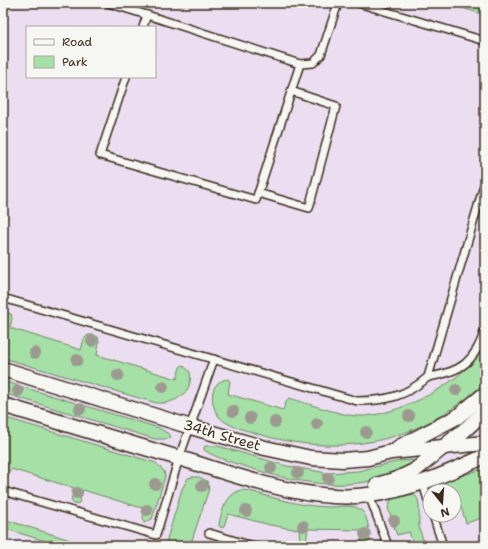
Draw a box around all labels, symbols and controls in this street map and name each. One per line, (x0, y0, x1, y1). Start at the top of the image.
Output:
legend (26, 26, 156, 78)
text: Road (62, 34, 93, 50)
text: Park (62, 54, 88, 70)
street label: 34th Street (181, 415, 263, 455)
north arrow (422, 483, 462, 523)
text: N (438, 504, 451, 521)

